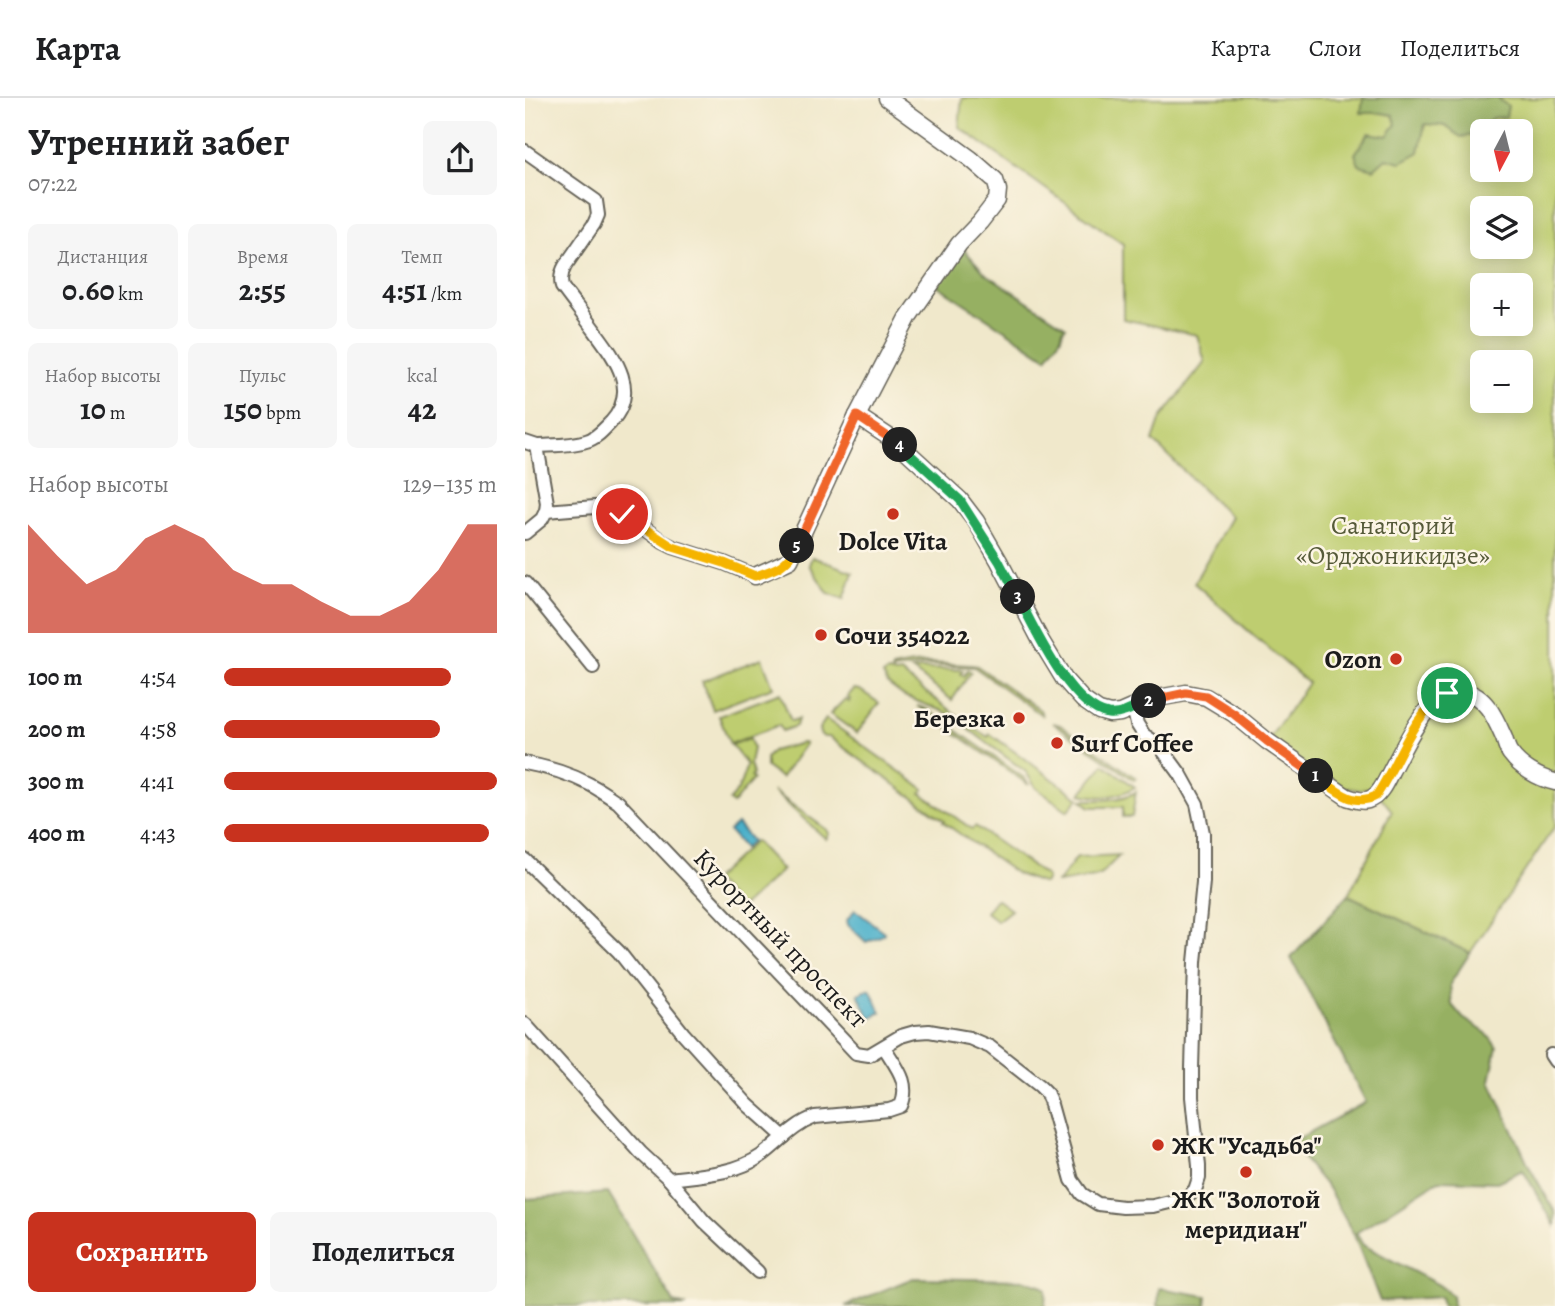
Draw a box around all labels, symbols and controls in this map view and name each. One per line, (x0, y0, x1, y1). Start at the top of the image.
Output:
text: Карта (35, 26, 121, 71)
text: Карта (1210, 32, 1271, 64)
text: Слои (1309, 32, 1362, 64)
text: Поделиться (1400, 32, 1520, 64)
text: Утренний забег (28, 116, 289, 168)
north arrow (1470, 119, 1533, 182)
map controls (1470, 119, 1533, 413)
button: share (423, 121, 497, 195)
text: 07:22 (28, 168, 77, 199)
button: layers (1470, 196, 1533, 259)
text: Дистанция (58, 244, 148, 270)
text: Время (237, 244, 288, 270)
text: Темп (401, 244, 443, 270)
text: 0.60 (62, 270, 115, 310)
text: 2:55 (239, 270, 286, 310)
text: 4:51 (382, 270, 427, 310)
button: + (1470, 273, 1533, 336)
text: km (115, 281, 144, 307)
text: /km (427, 281, 462, 307)
button: − (1470, 350, 1533, 413)
text: Набор высоты (45, 363, 161, 389)
text: Пульс (239, 363, 286, 389)
text: kcal (407, 363, 437, 389)
text: 10 (80, 389, 106, 429)
text: 150 (224, 389, 262, 429)
text: 42 (408, 389, 436, 429)
text: m (106, 400, 126, 426)
text: bpm (262, 400, 301, 426)
pin: 4 (883, 428, 917, 462)
text: 4 (895, 431, 904, 457)
text: Набор высоты (28, 469, 169, 500)
text: 129–135 m (403, 469, 497, 500)
pin (592, 484, 652, 544)
icon: check (603, 495, 641, 533)
marker: Dolce Vita (885, 506, 901, 522)
park label: Санаторий «Орджоникидзе» (1296, 508, 1490, 573)
place label: Dolce Vita (838, 524, 948, 559)
pin: 5 (779, 528, 815, 564)
text: 5 (792, 532, 801, 558)
pin: 3 (1001, 580, 1035, 614)
text: 3 (1013, 583, 1022, 609)
place label: Сочи 354022 (835, 618, 970, 653)
marker: Сочи 354022 (813, 627, 829, 643)
place label: Ozon (1325, 642, 1382, 677)
marker: Ozon (1388, 651, 1404, 667)
text: 100 m (28, 662, 83, 693)
text: 4:54 (140, 662, 176, 693)
pin (1417, 663, 1477, 723)
icon: arrive (1428, 674, 1466, 712)
pin: 2 (1131, 684, 1167, 718)
text: 2 (1144, 687, 1153, 713)
place label: Березка (913, 701, 1006, 736)
marker: Березка (1011, 710, 1027, 726)
text: 200 m (28, 714, 86, 745)
text: 4:58 (140, 714, 177, 745)
place label: Surf Coffee (1071, 726, 1193, 761)
marker: Surf Coffee (1049, 735, 1065, 751)
pin: 1 (1299, 758, 1333, 794)
text: 1 (1312, 762, 1319, 788)
text: 300 m (28, 766, 84, 797)
text: 4:41 (140, 766, 174, 797)
text: 400 m (28, 818, 85, 849)
text: 4:43 (140, 818, 176, 849)
street label: Курортный проспект (686, 841, 876, 1036)
place label: ЖК "Усадьба" (1172, 1128, 1322, 1163)
marker: ЖК "Усадьба" (1150, 1137, 1166, 1153)
marker: ЖК "Золотой меридиан" (1238, 1164, 1254, 1180)
place label: ЖК "Золотой меридиан" (1172, 1182, 1320, 1247)
button: Сохранить (28, 1212, 256, 1292)
button: Поделиться (270, 1212, 497, 1292)

